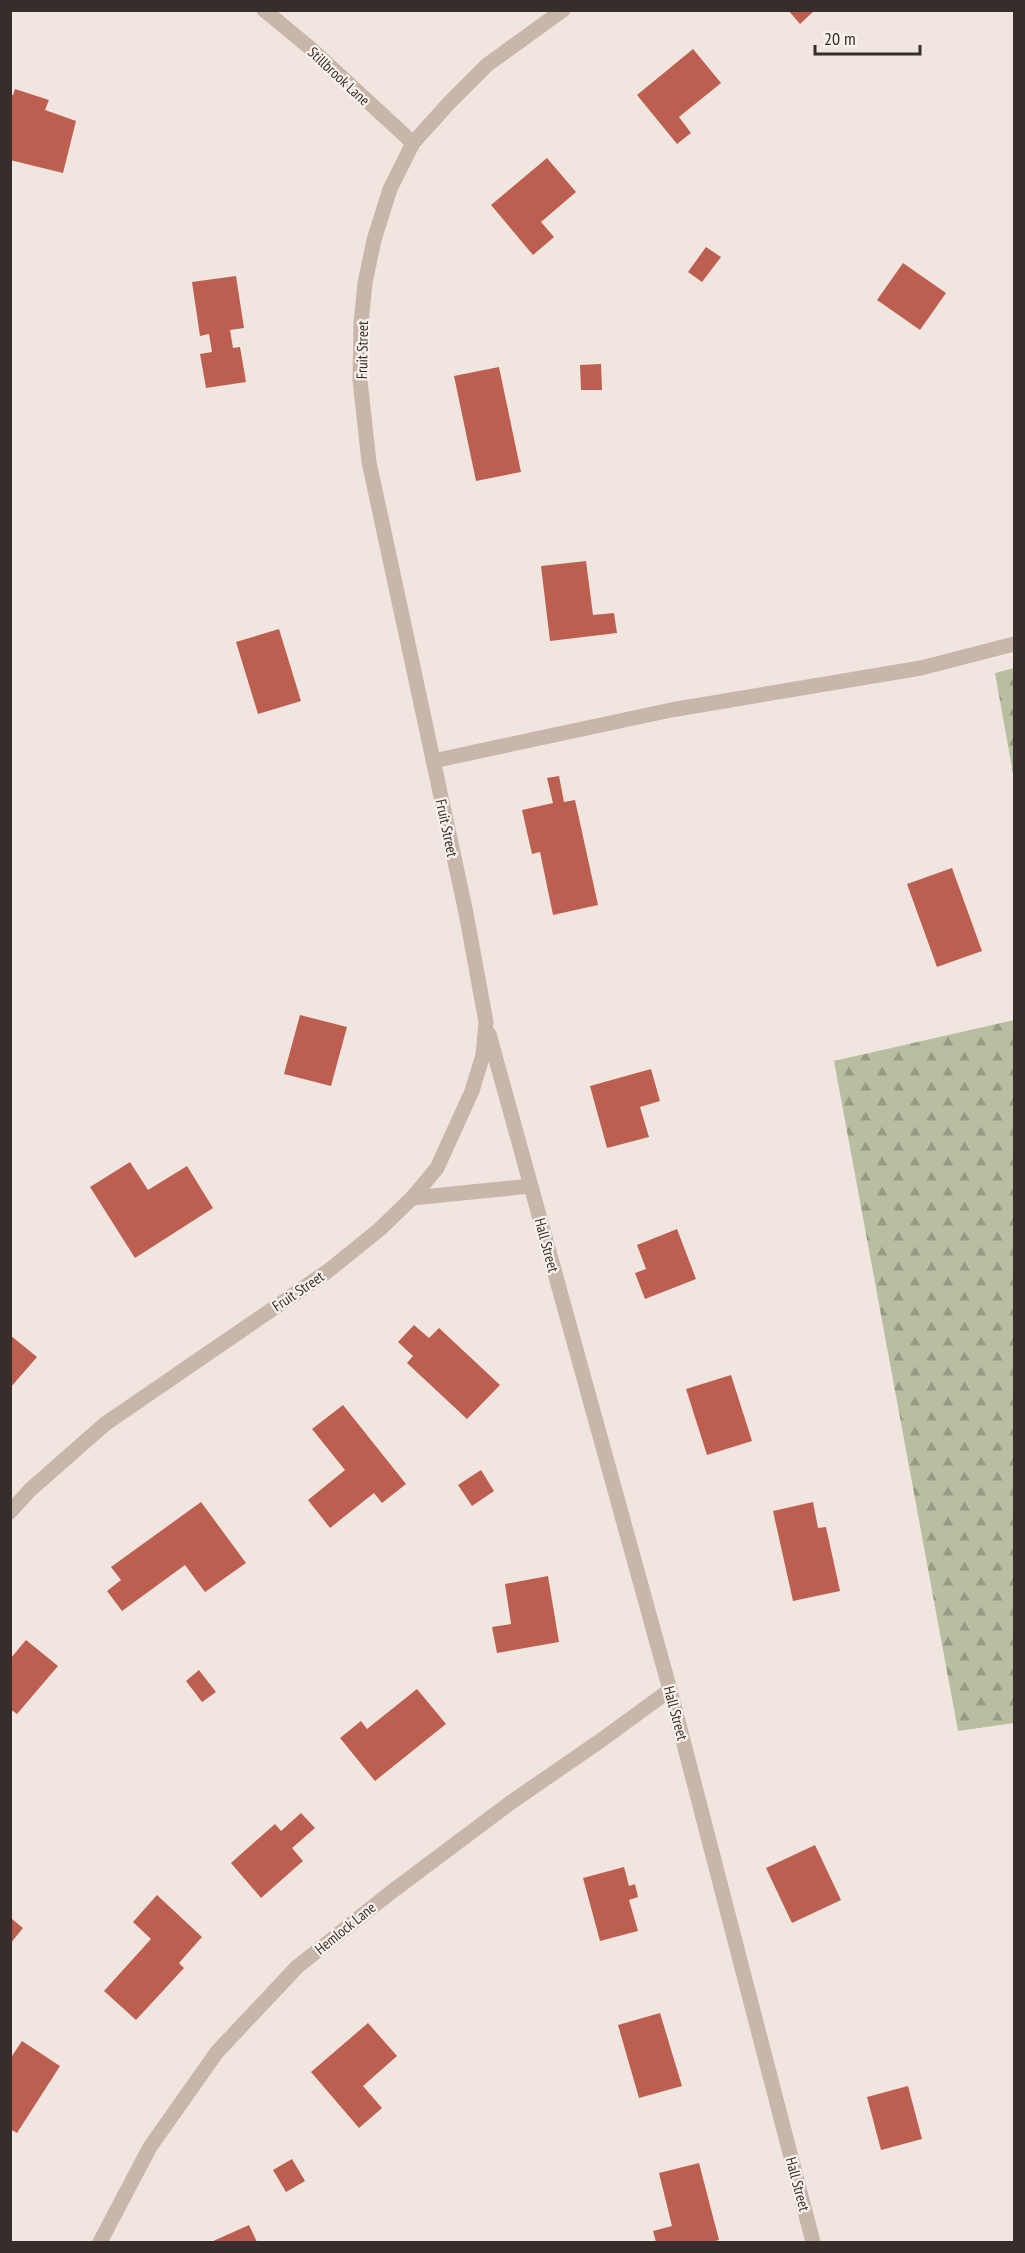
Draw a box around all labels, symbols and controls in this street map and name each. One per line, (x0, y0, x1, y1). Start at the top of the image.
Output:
scale bar (815, 18, 920, 56)
text: 20 m (824, 27, 856, 50)
street label: Stillbrook Lane (304, 43, 374, 109)
street label: Fruit Street (352, 321, 372, 379)
street label: Fruit Street (432, 797, 462, 859)
street label: Hall Street (531, 1216, 563, 1274)
street label: Fruit Street (268, 1267, 328, 1315)
street label: Hall Street (660, 1684, 692, 1742)
street label: Hemlock Lane (311, 1898, 379, 1958)
street label: Hall Street (782, 2155, 814, 2213)

